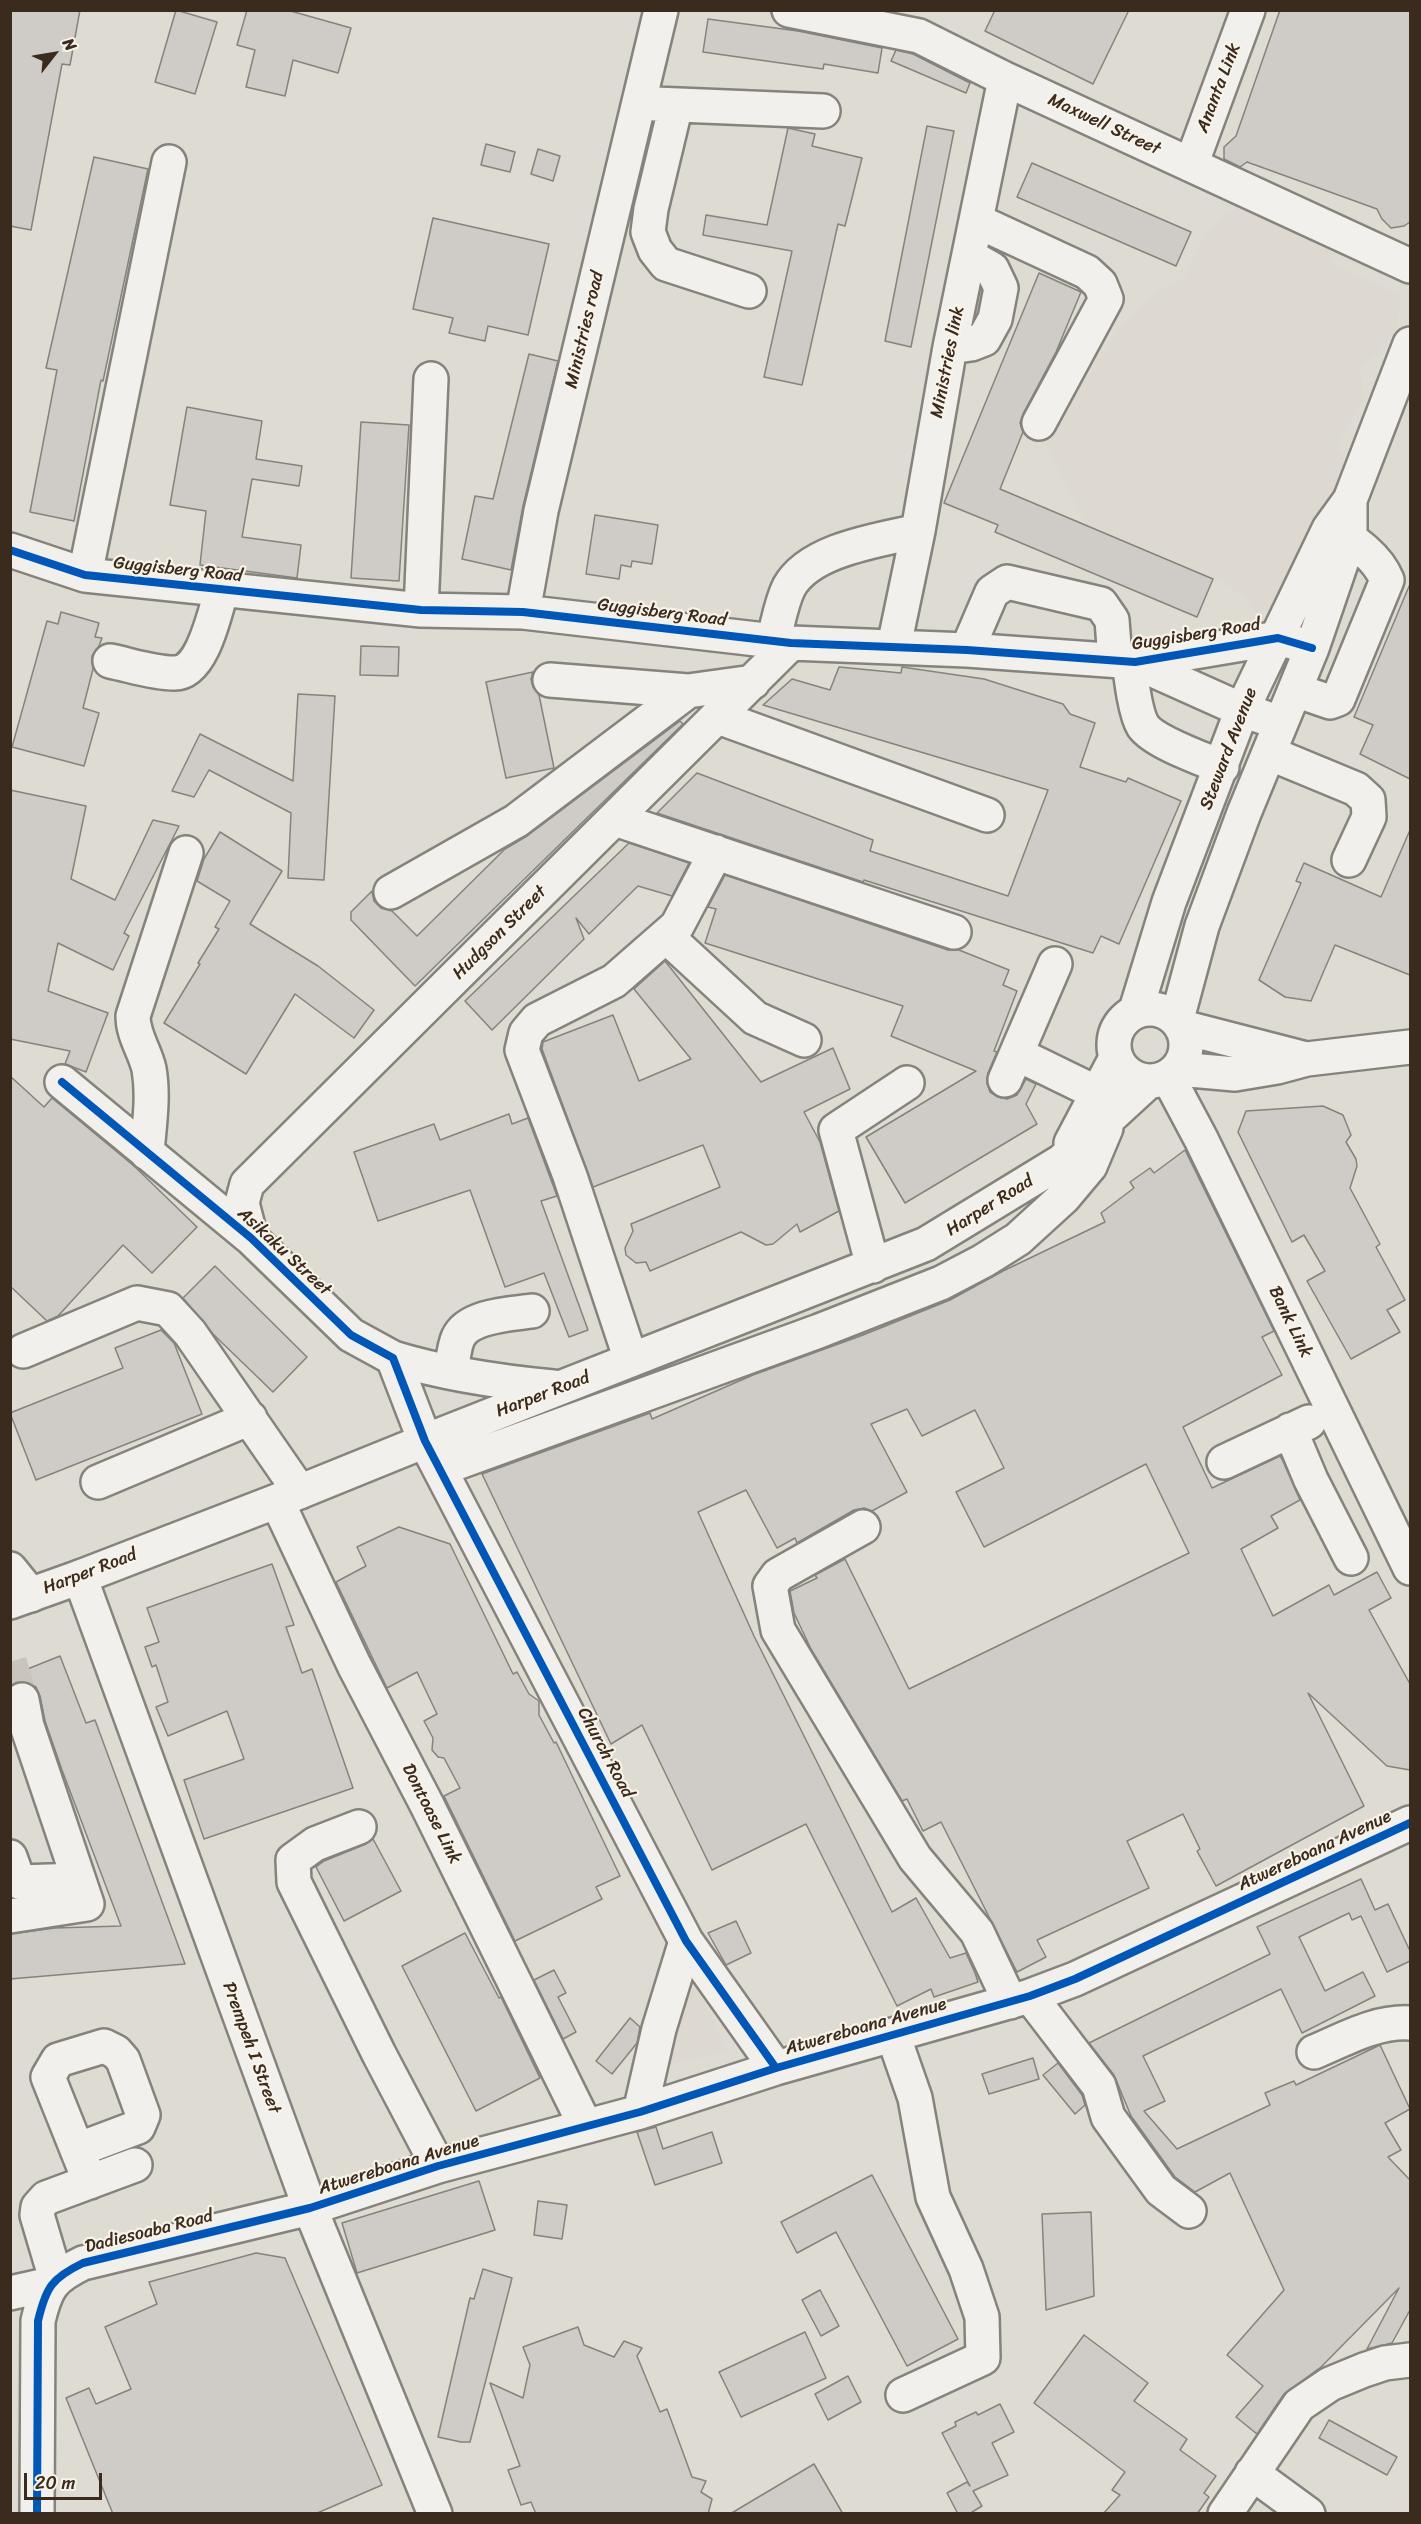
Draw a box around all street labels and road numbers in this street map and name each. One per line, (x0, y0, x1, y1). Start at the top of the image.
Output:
street label: Ananta Link (1192, 40, 1246, 136)
street label: Maxwell Street (1044, 89, 1164, 161)
street label: Ministries road (561, 269, 609, 391)
street label: Ministries link (927, 304, 969, 420)
street label: Guggisberg Road (112, 552, 244, 588)
street label: Guggisberg Road (596, 594, 728, 632)
street label: Guggisberg Road (1130, 614, 1262, 656)
street label: Steward Avenue (1196, 685, 1262, 813)
street label: Hudgson Street (448, 881, 552, 985)
street label: Harper Road (942, 1171, 1038, 1241)
street label: Asikaku Street (233, 1203, 335, 1301)
street label: Bank Link (1263, 1283, 1317, 1361)
street label: Harper Road (493, 1367, 593, 1423)
street label: Harper Road (40, 1544, 140, 1600)
street label: Church Road (572, 1704, 638, 1802)
street label: Dontoase Link (397, 1760, 465, 1868)
street label: Atwereboana Avenue (1235, 1806, 1395, 1896)
street label: Prempeh I Street (217, 1979, 285, 2117)
street label: Atwereboana Avenue (783, 1994, 949, 2060)
street label: Atwereboana Avenue (316, 2130, 482, 2200)
street label: Dadiesoaba Road (83, 2206, 215, 2258)

